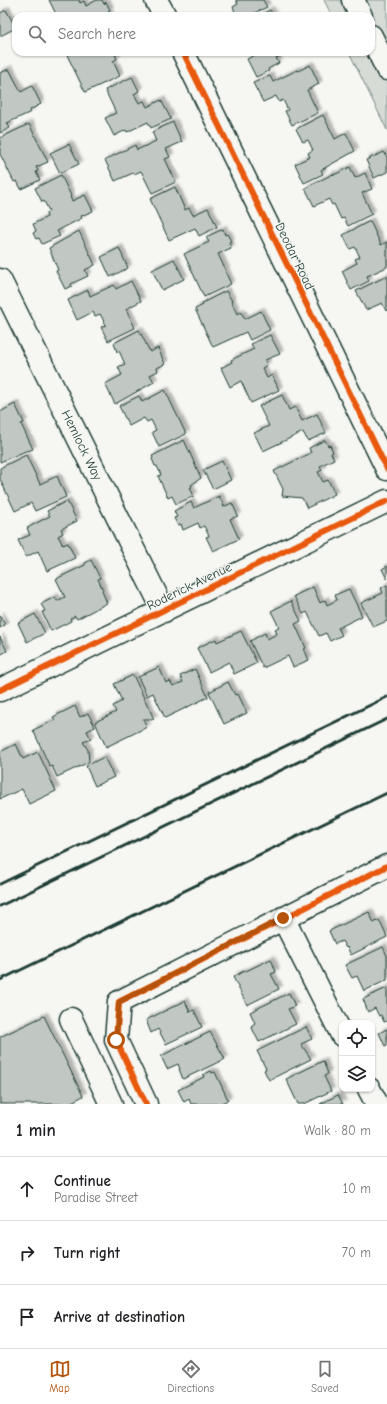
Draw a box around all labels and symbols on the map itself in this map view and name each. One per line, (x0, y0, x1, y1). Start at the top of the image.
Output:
street label: Deodar Road (272, 220, 318, 292)
street label: Hemlock Way (59, 407, 106, 483)
street label: Roderick Avenue (144, 559, 234, 613)
route end (274, 909, 292, 927)
route start (107, 1031, 125, 1049)

